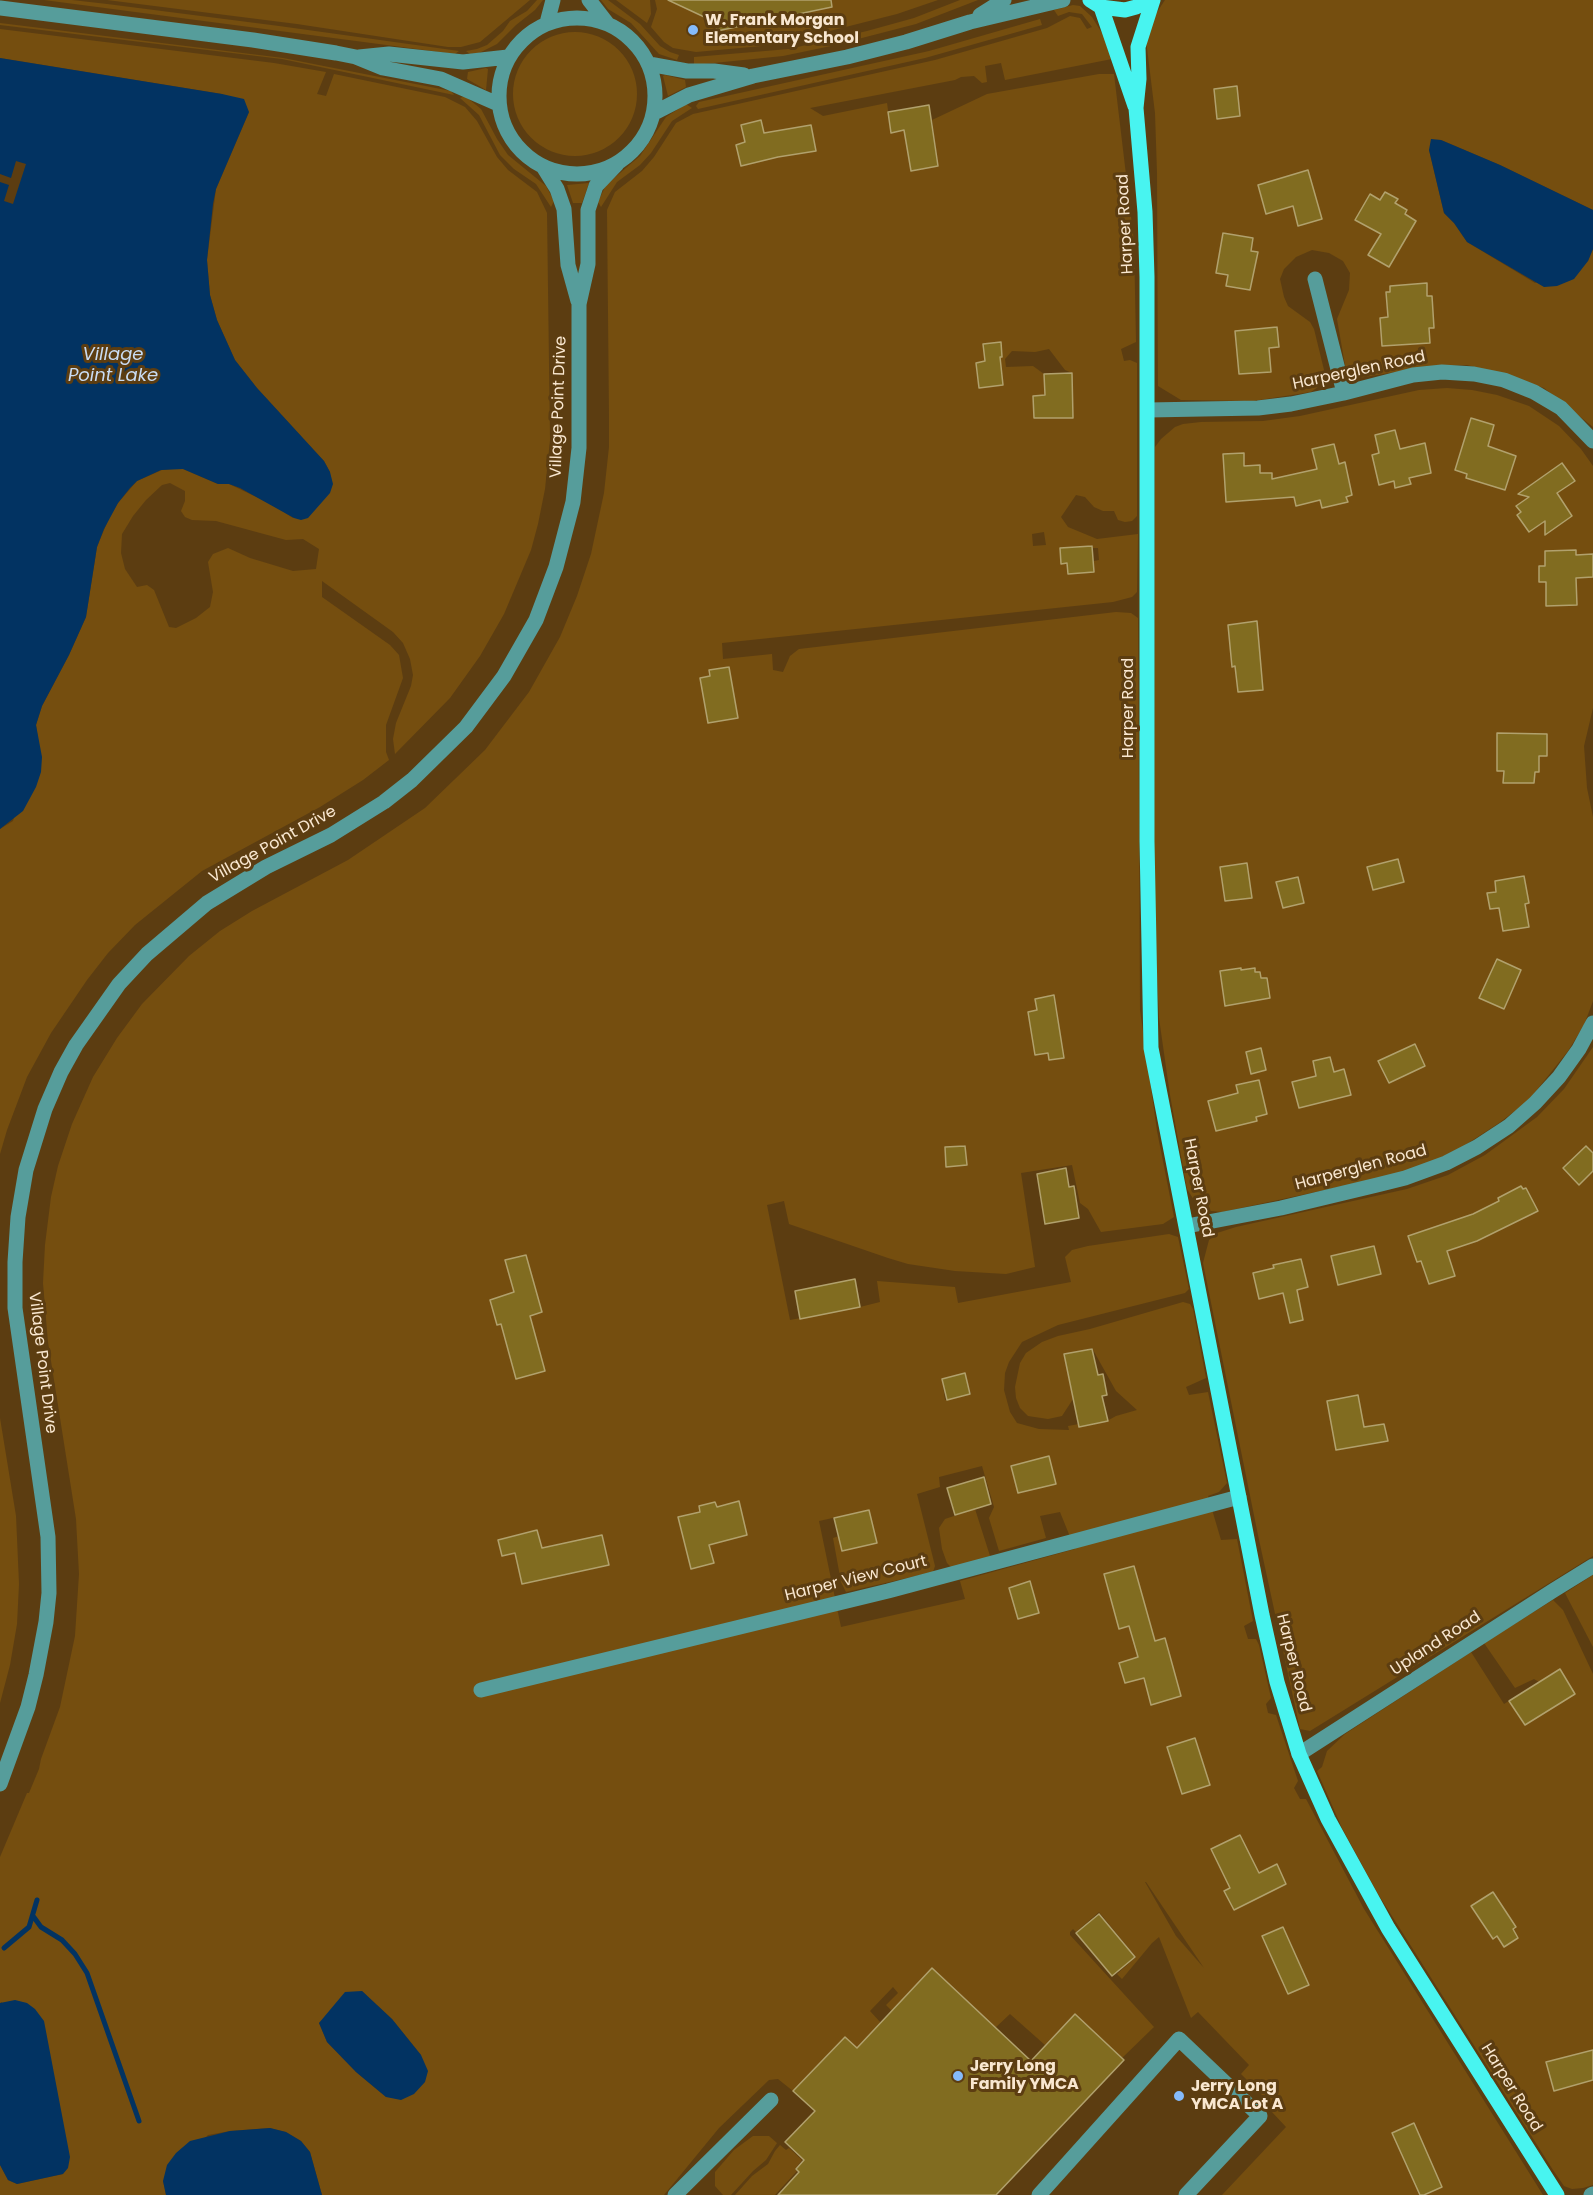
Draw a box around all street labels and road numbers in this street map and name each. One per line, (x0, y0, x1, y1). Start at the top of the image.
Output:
street label: Harper Road (1114, 173, 1138, 275)
street label: Village Point Drive (547, 336, 571, 478)
street label: Harperglen Road (1291, 348, 1427, 394)
street label: Harper Road (1119, 658, 1139, 758)
street label: Village Point Drive (206, 802, 340, 888)
street label: Harper Road (1179, 1137, 1217, 1239)
street label: Harperglen Road (1293, 1141, 1429, 1195)
street label: Village Point Drive (24, 1291, 60, 1435)
street label: Harper View Court (783, 1552, 929, 1606)
street label: Upland Road (1387, 1608, 1485, 1680)
street label: Harper Road (1272, 1612, 1314, 1714)
street label: Harper Road (1476, 2040, 1546, 2136)

